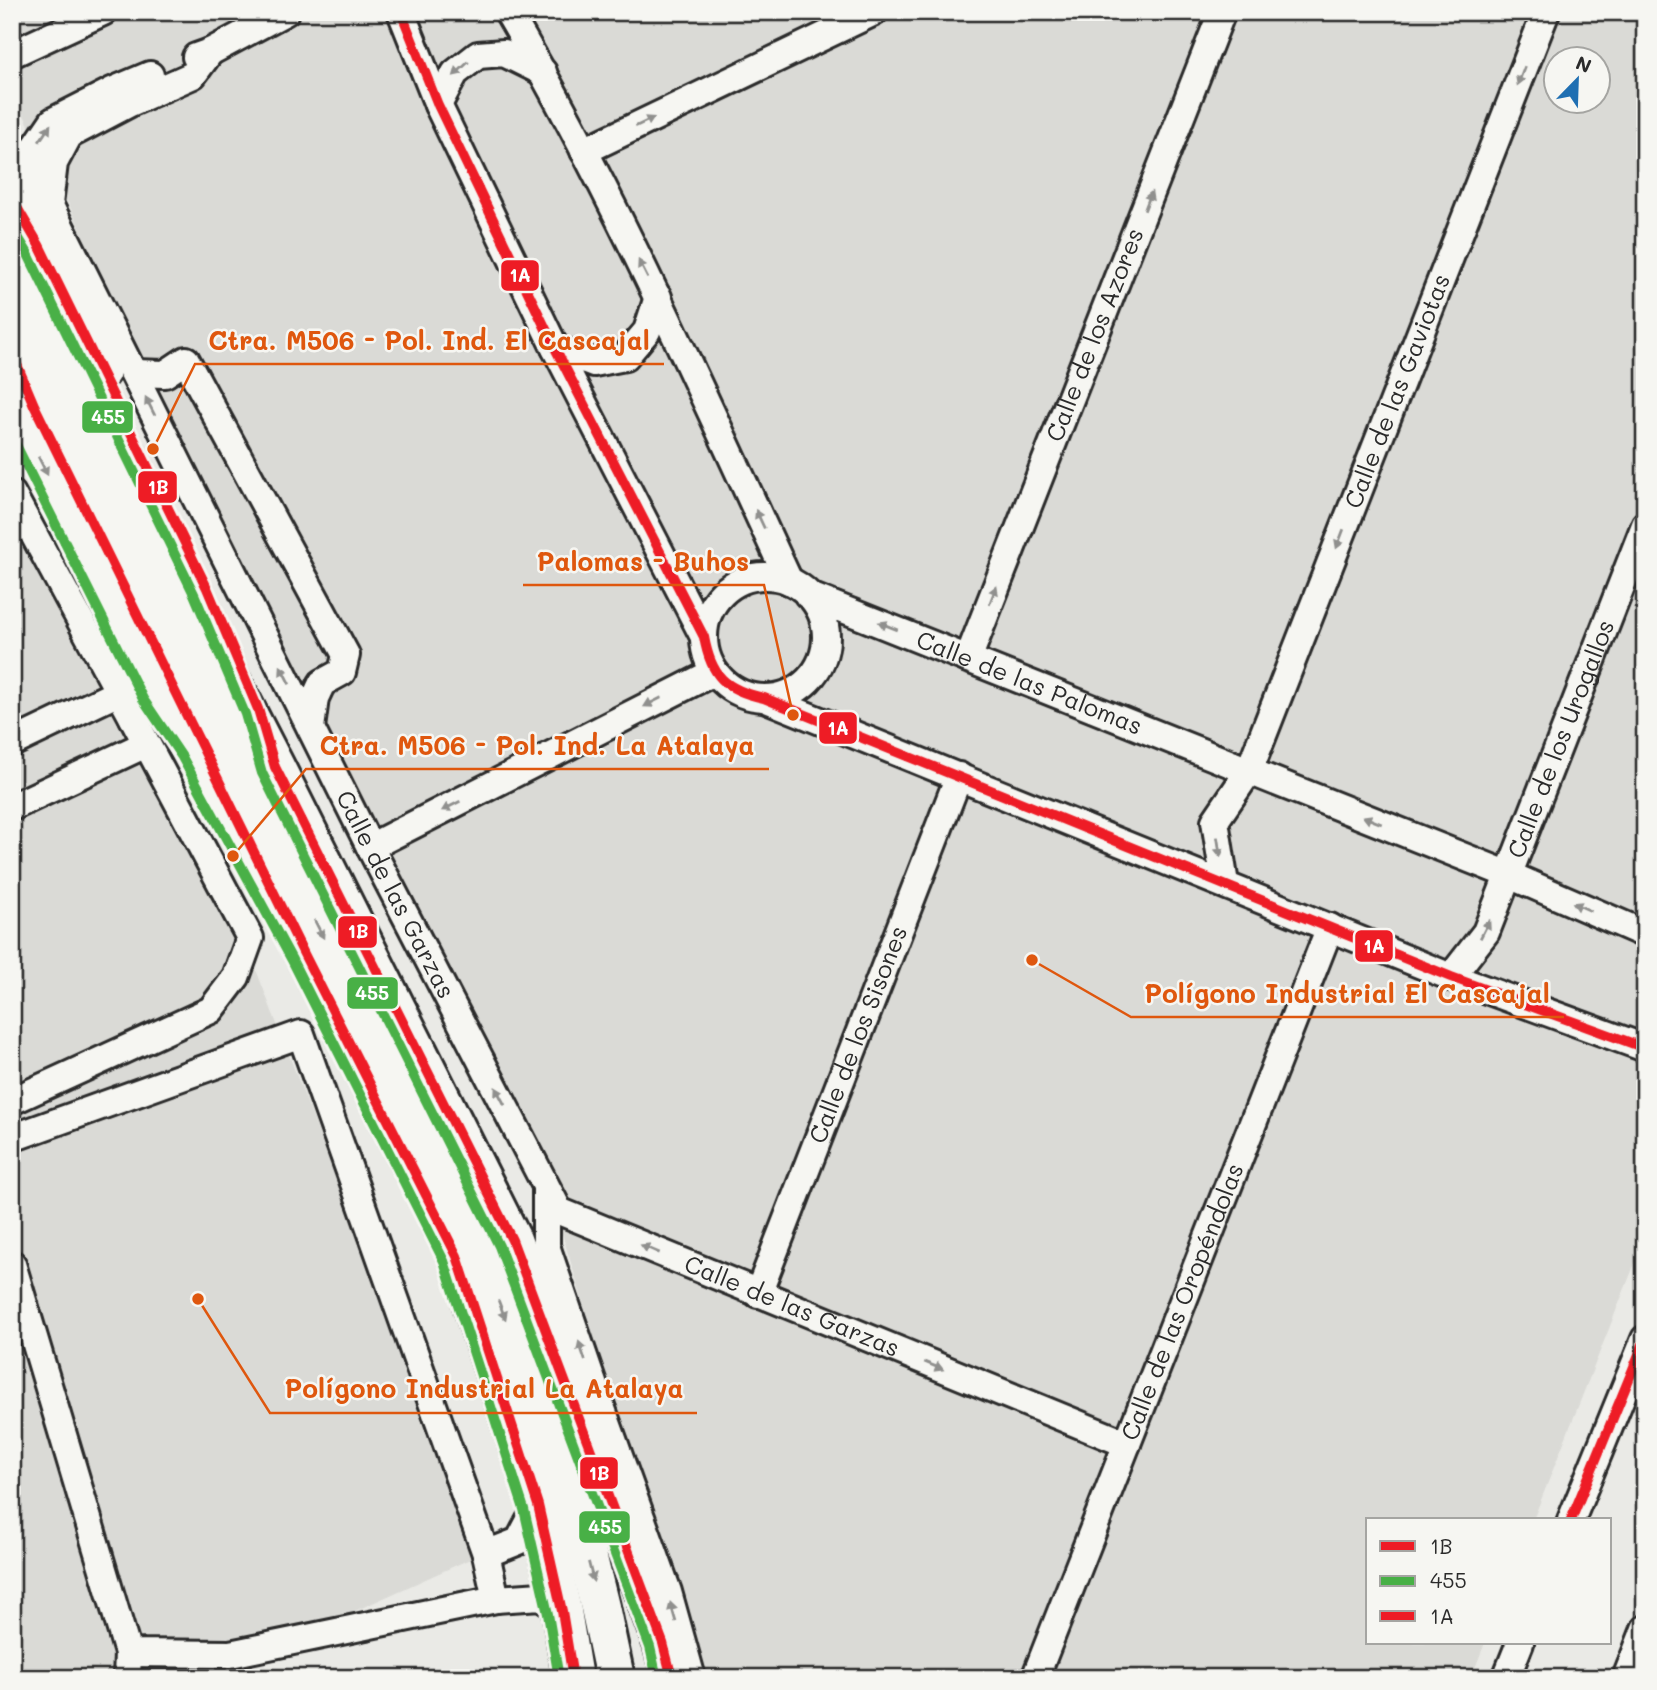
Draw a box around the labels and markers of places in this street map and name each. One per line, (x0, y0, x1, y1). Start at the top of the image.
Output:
callout: Ctra. M506 - Pol. Ind. El Cascajal (195, 317, 664, 364)
callout: Palomas - Buhos (523, 538, 764, 585)
callout: Ctra. M506 - Pol. Ind. La Atalaya (306, 722, 769, 769)
callout: Polígono Industrial El Cascajal (1131, 970, 1564, 1017)
callout: Polígono Industrial La Atalaya (270, 1366, 697, 1413)

